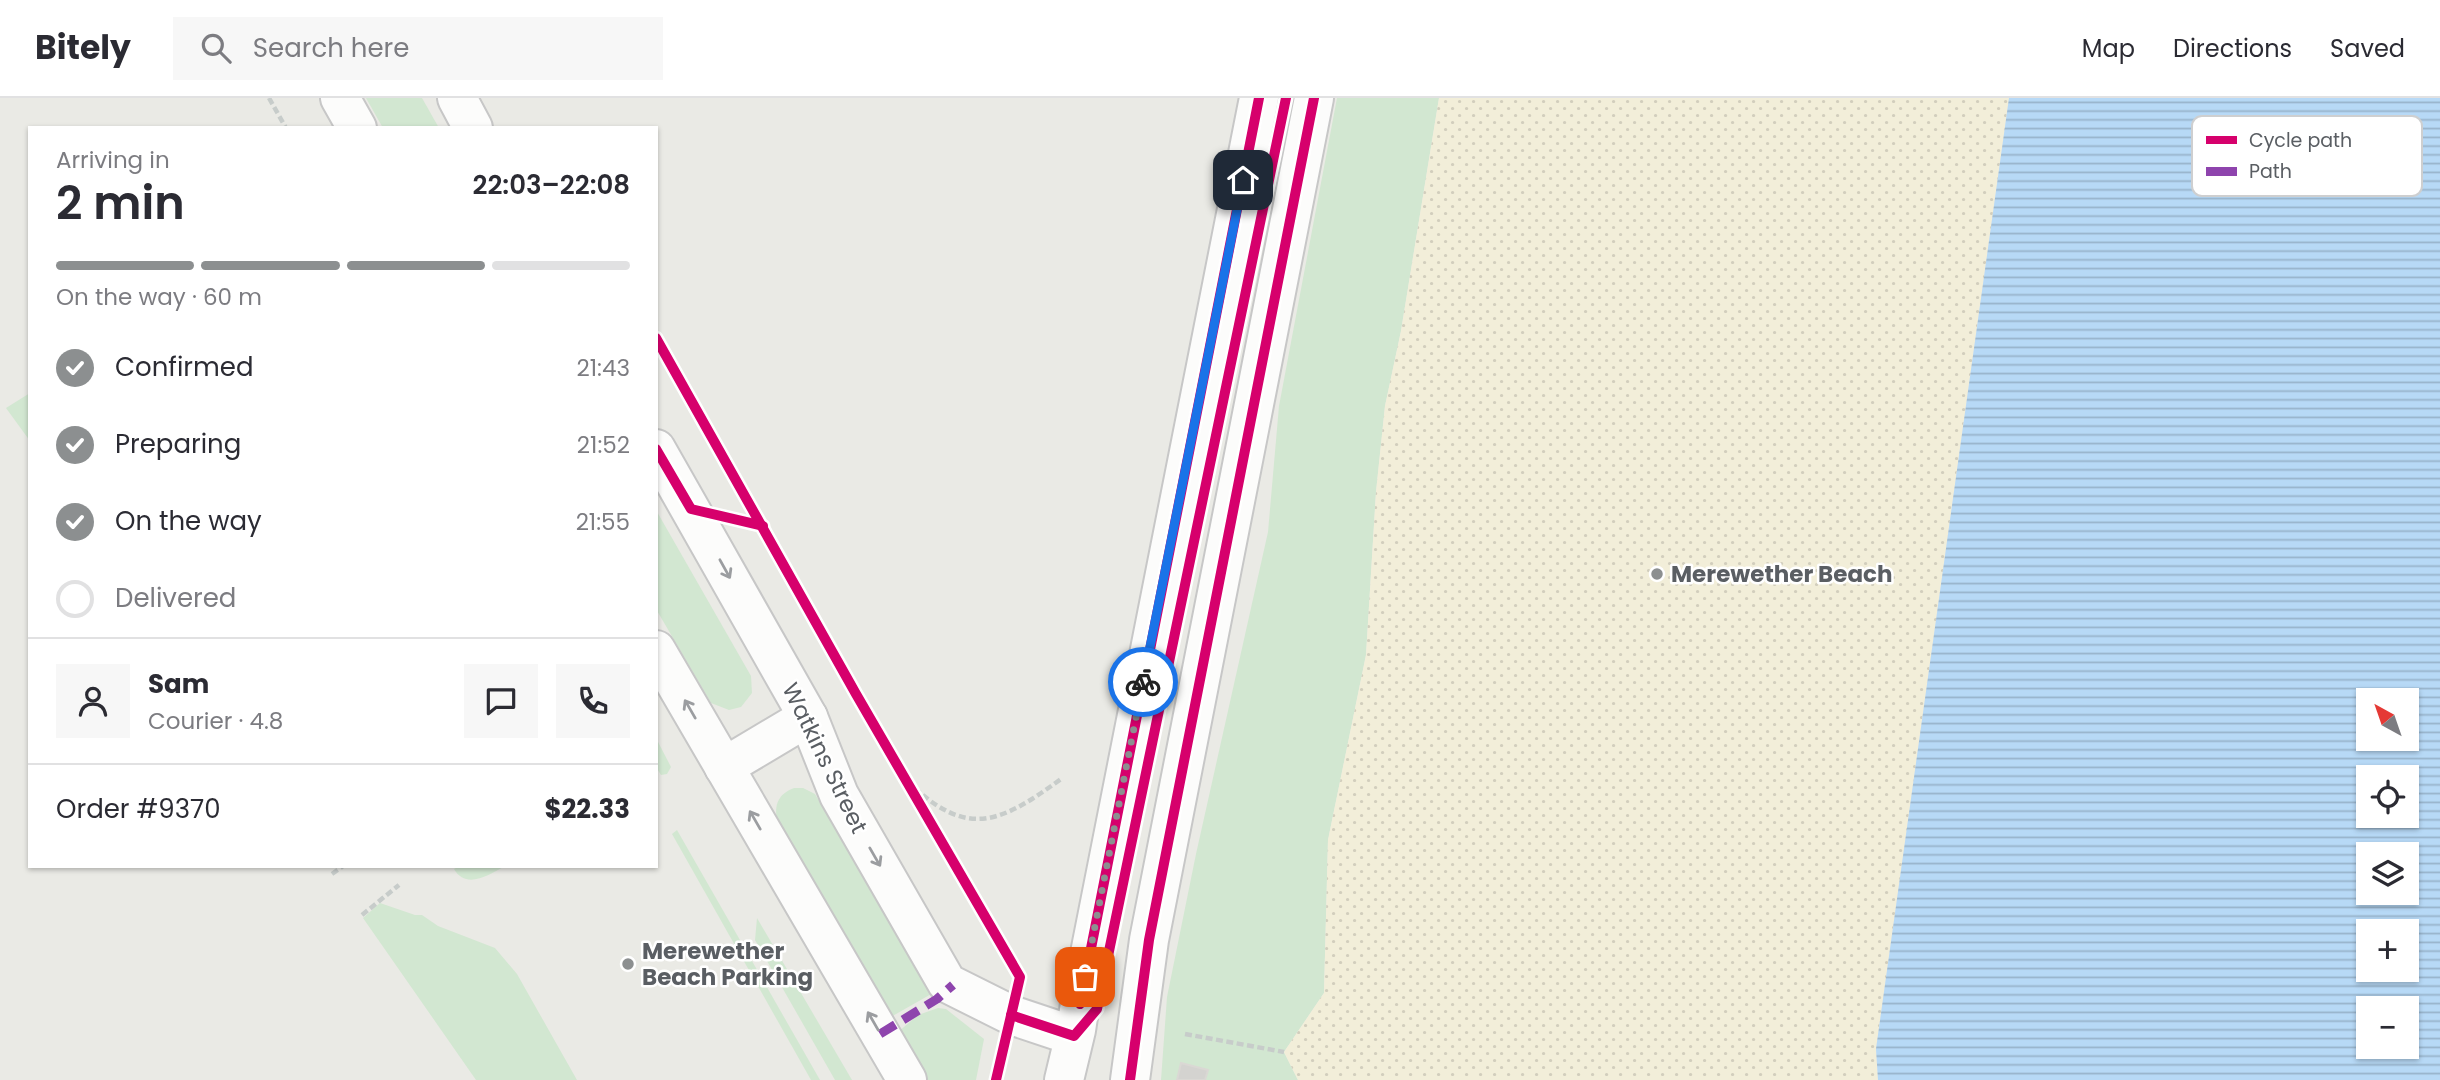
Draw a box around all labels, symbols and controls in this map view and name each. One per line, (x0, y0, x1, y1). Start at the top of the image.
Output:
search box (173, 17, 663, 80)
text: Bitely (35, 24, 131, 71)
icon: search (197, 29, 235, 67)
text: Search here (253, 30, 409, 66)
text: Map (2082, 32, 2135, 65)
text: Directions (2173, 32, 2292, 65)
text: Saved (2330, 32, 2405, 65)
legend (2192, 116, 2422, 196)
text: Cycle path (2249, 127, 2352, 154)
text: Arriving in (56, 144, 170, 176)
pin (1213, 150, 1273, 210)
text: Path (2249, 158, 2292, 185)
icon: home (1224, 161, 1262, 199)
text: 22:03–22:08 (472, 167, 630, 203)
text: 2 min (56, 171, 185, 235)
text: On the way · 60 m (56, 281, 262, 313)
icon: check (56, 349, 94, 387)
text: Confirmed (115, 349, 253, 385)
text: 21:43 (577, 352, 630, 384)
icon: check (56, 426, 94, 464)
text: Preparing (115, 426, 241, 462)
text: 21:52 (577, 429, 630, 461)
icon: check (56, 503, 94, 541)
text: On the way (115, 503, 262, 539)
text: 21:55 (576, 506, 630, 538)
one-way arrow (719, 558, 732, 579)
place label: Merewether Beach (1671, 558, 1892, 590)
marker: Merewether Beach (1649, 566, 1665, 582)
text: Delivered (115, 580, 236, 616)
courier (1108, 647, 1178, 717)
icon: bike (1124, 663, 1162, 701)
button: person (56, 664, 130, 738)
button: chat (464, 664, 538, 738)
button: phone (556, 664, 630, 738)
text: Sam (148, 666, 209, 702)
street label: Watkins Street (775, 677, 875, 839)
north arrow (2356, 688, 2418, 751)
map controls (2356, 688, 2419, 1059)
one-way arrow (683, 699, 697, 719)
text: Courier · 4.8 (148, 705, 283, 737)
button: locate (2356, 765, 2419, 828)
text: Order #9370 (56, 791, 221, 827)
text: $22.33 (544, 791, 630, 827)
one-way arrow (748, 811, 762, 831)
button: layers (2356, 842, 2419, 905)
one-way arrow (868, 847, 882, 867)
button: + (2356, 919, 2419, 982)
place label: Merewether Beach Parking (642, 935, 813, 993)
pin (1055, 947, 1115, 1007)
marker: Merewether Beach Parking (620, 956, 636, 972)
icon: bag (1066, 958, 1104, 996)
button: − (2356, 996, 2419, 1059)
one-way arrow (865, 1012, 879, 1032)

